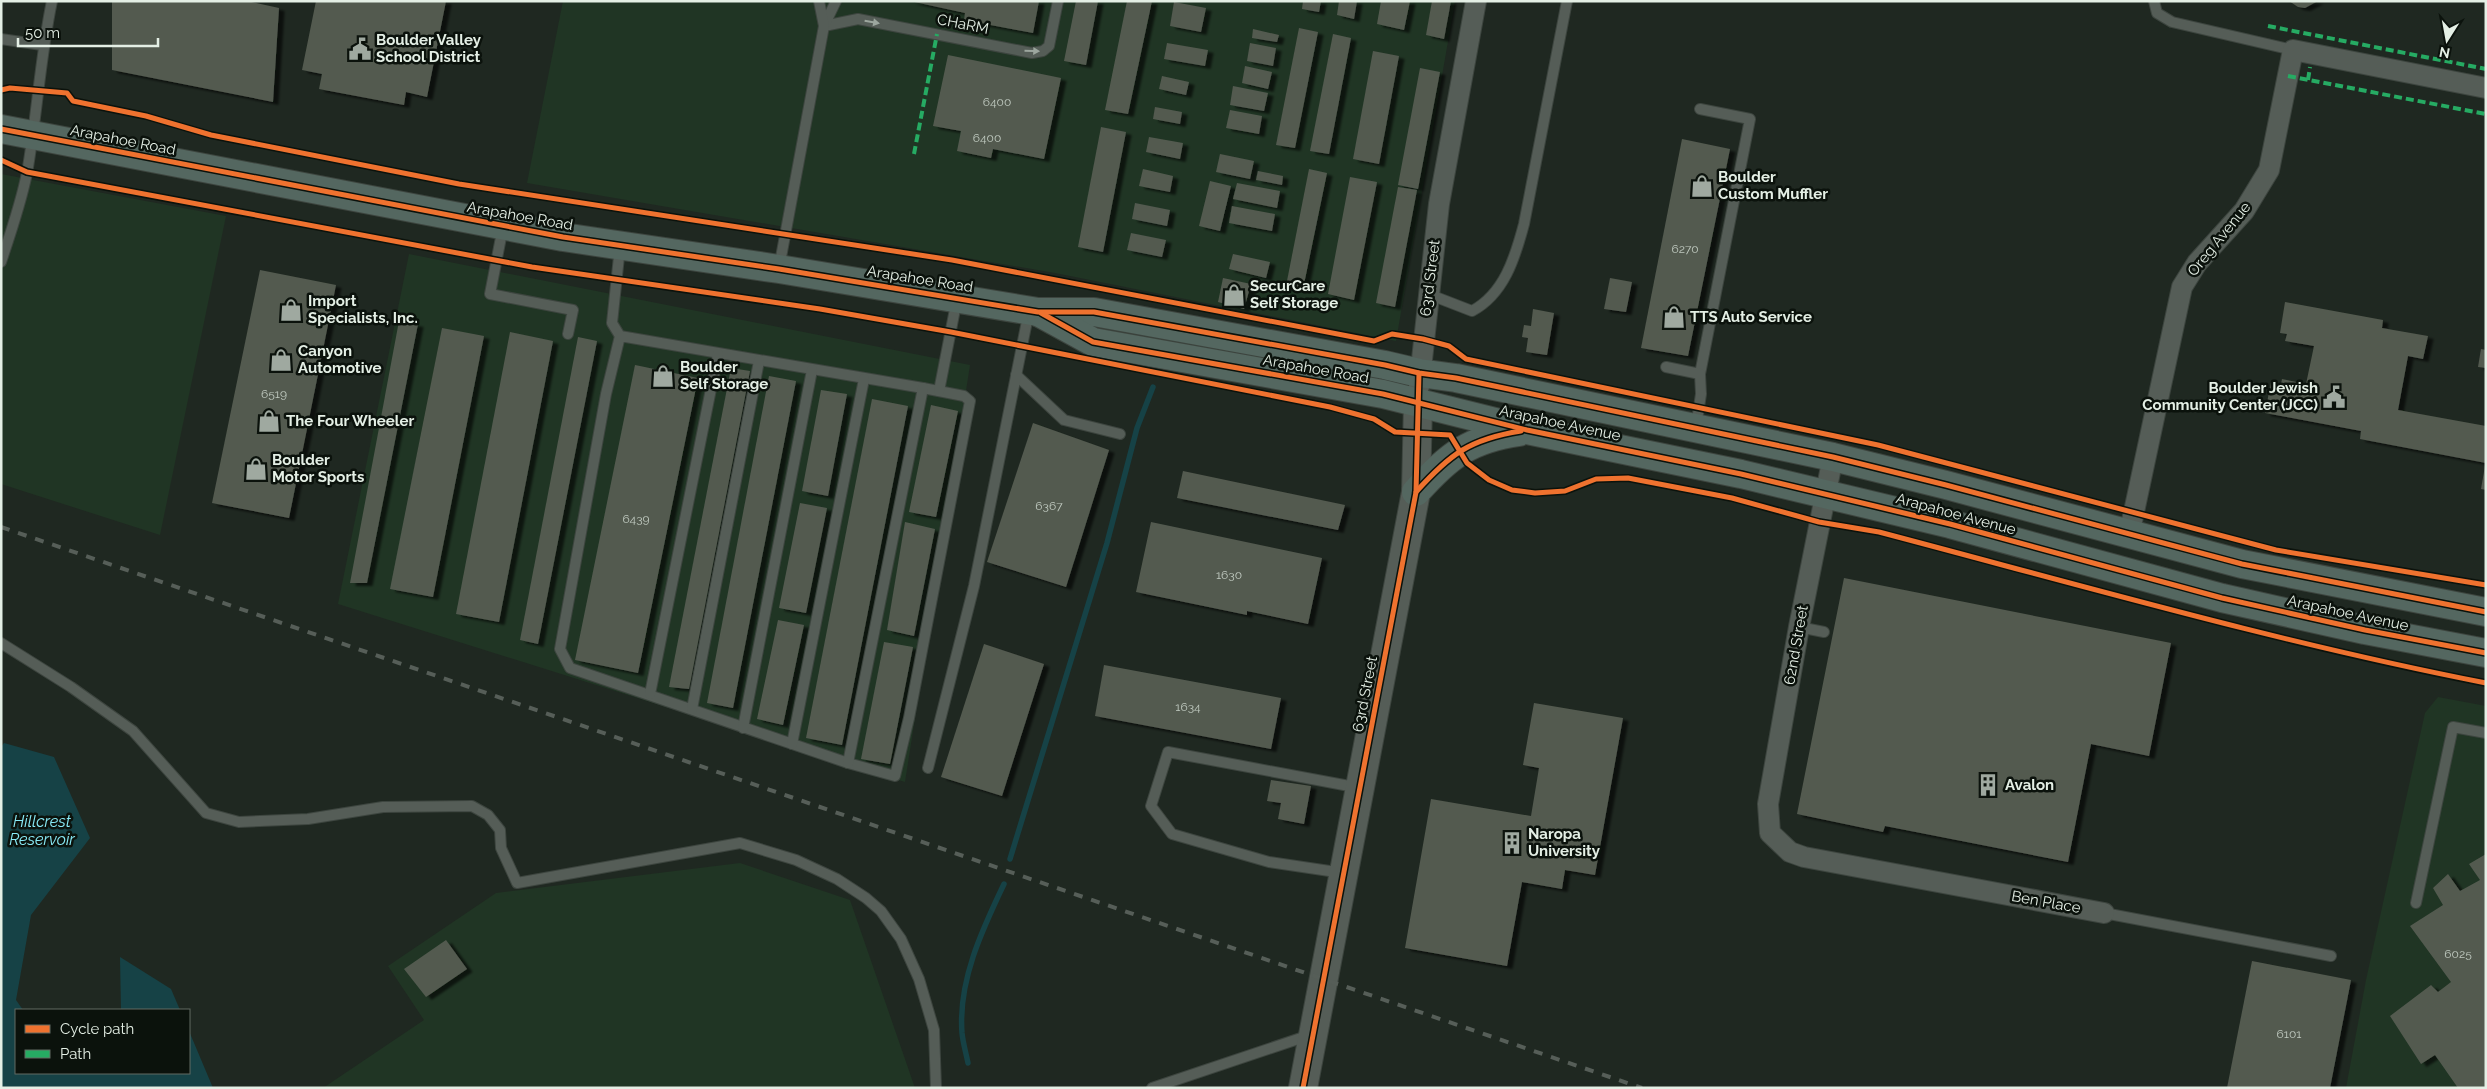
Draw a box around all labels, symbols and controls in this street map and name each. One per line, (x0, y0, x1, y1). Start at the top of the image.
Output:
street label: CHaRM (936, 10, 990, 38)
scale bar (18, 15, 158, 47)
north arrow (2422, 15, 2472, 65)
one-way arrow (865, 18, 881, 26)
text: 50 m (25, 24, 60, 42)
place label: Boulder Valley School District (376, 31, 482, 66)
public building icon: Boulder Valley School District (347, 36, 373, 62)
text: N (2438, 44, 2451, 62)
one-way arrow (1024, 48, 1040, 56)
house number: 6400 (983, 95, 1011, 109)
street label: Arapahoe Road (69, 121, 177, 159)
house number: 6400 (973, 131, 1001, 145)
place label: Boulder Custom Muffler (1718, 168, 1828, 203)
shop icon: Boulder Custom Muffler (1689, 173, 1715, 199)
street label: Arapahoe Road (466, 198, 574, 234)
street label: Oreg Avenue (2184, 198, 2255, 280)
street label: 63rd Street (1416, 239, 1444, 317)
house number: 6270 (1671, 242, 1699, 256)
street label: Arapahoe Road (866, 262, 974, 296)
place label: SecurCare Self Storage (1250, 277, 1338, 312)
shop icon: SecurCare Self Storage (1221, 282, 1247, 308)
place label: Import Specialists, Inc. (308, 292, 418, 327)
shop icon: Import Specialists, Inc. (278, 297, 304, 323)
shop icon: TTS Auto Service (1661, 304, 1687, 330)
place label: TTS Auto Service (1690, 308, 1812, 326)
place label: Canyon Automotive (298, 342, 381, 377)
shop icon: Canyon Automotive (268, 347, 294, 373)
street label: Arapahoe Road (1262, 351, 1370, 387)
place label: Boulder Self Storage (680, 358, 768, 393)
shop icon: Boulder Self Storage (650, 363, 676, 389)
place label: Boulder Jewish Community Center (JCC) (2142, 379, 2318, 414)
public building icon: Boulder Jewish Community Center (JCC) (2321, 384, 2347, 410)
house number: 6519 (261, 387, 287, 401)
street label: Arapahoe Avenue (1498, 401, 1622, 445)
shop icon: The Four Wheeler (256, 408, 282, 434)
place label: The Four Wheeler (286, 412, 415, 430)
place label: Boulder Motor Sports (272, 451, 364, 486)
shop icon: Boulder Motor Sports (243, 456, 269, 482)
street label: Arapahoe Avenue (1894, 489, 2018, 539)
house number: 6367 (1035, 499, 1063, 513)
house number: 6439 (622, 512, 650, 526)
house number: 1630 (1216, 568, 1242, 582)
street label: Arapahoe Avenue (2286, 591, 2410, 635)
street label: 62nd Street (1780, 604, 1812, 686)
street label: 63rd Street (1349, 655, 1381, 733)
house number: 1634 (1175, 700, 1201, 714)
building icon: Avalon (1975, 772, 2001, 798)
place label: Avalon (2005, 776, 2054, 794)
water label: Hillcrest Reservoir (9, 812, 75, 849)
place label: Naropa University (1528, 825, 1601, 860)
building icon: Naropa University (1499, 830, 1525, 856)
street label: Ben Place (2010, 887, 2082, 917)
house number: 6025 (2444, 947, 2472, 961)
legend (15, 1009, 190, 1074)
text: Cycle path (60, 1020, 134, 1038)
house number: 6101 (2277, 1027, 2301, 1041)
text: Path (60, 1045, 91, 1063)

